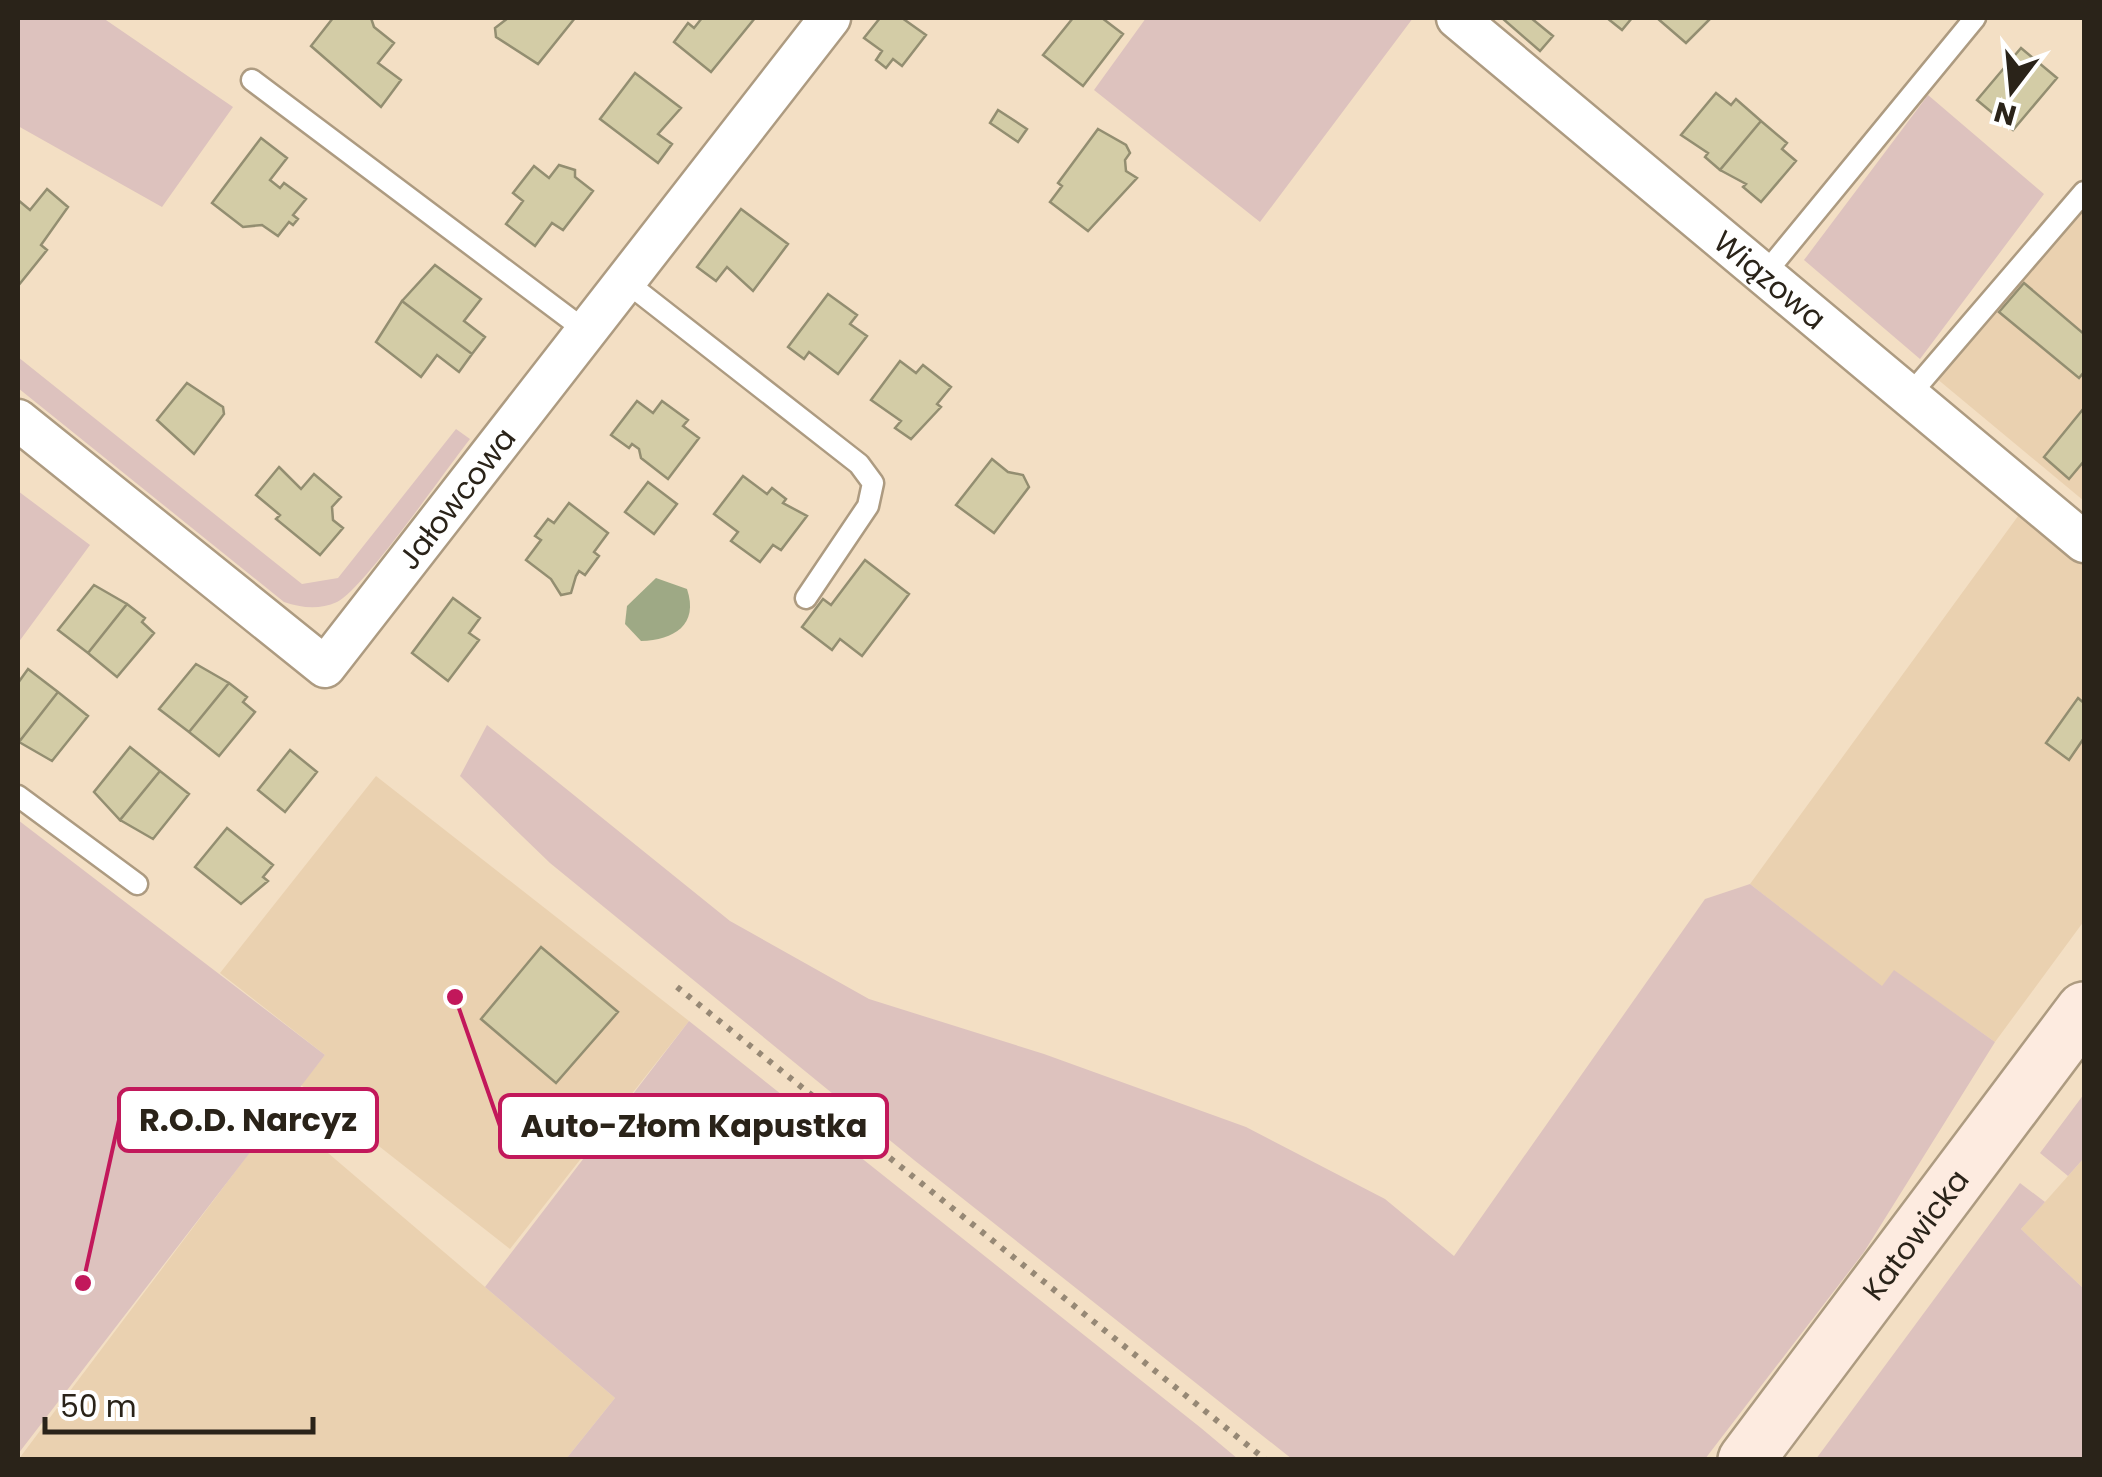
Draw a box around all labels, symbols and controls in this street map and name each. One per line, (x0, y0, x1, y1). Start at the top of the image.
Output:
north arrow (1962, 40, 2062, 140)
text: N (1990, 92, 2021, 135)
street label: Wiązowa (1705, 220, 1836, 339)
street label: Jałowcowa (387, 418, 526, 578)
callout: R.O.D. Narcyz (119, 1089, 377, 1151)
callout: Auto-Złom Kapustka (500, 1095, 887, 1157)
text: R.O.D. Narcyz (139, 1097, 357, 1142)
text: Auto-Złom Kapustka (520, 1103, 868, 1148)
street label: Katowicka (1852, 1160, 1979, 1309)
scale bar (45, 1372, 312, 1434)
text: 50 m (60, 1385, 137, 1428)

